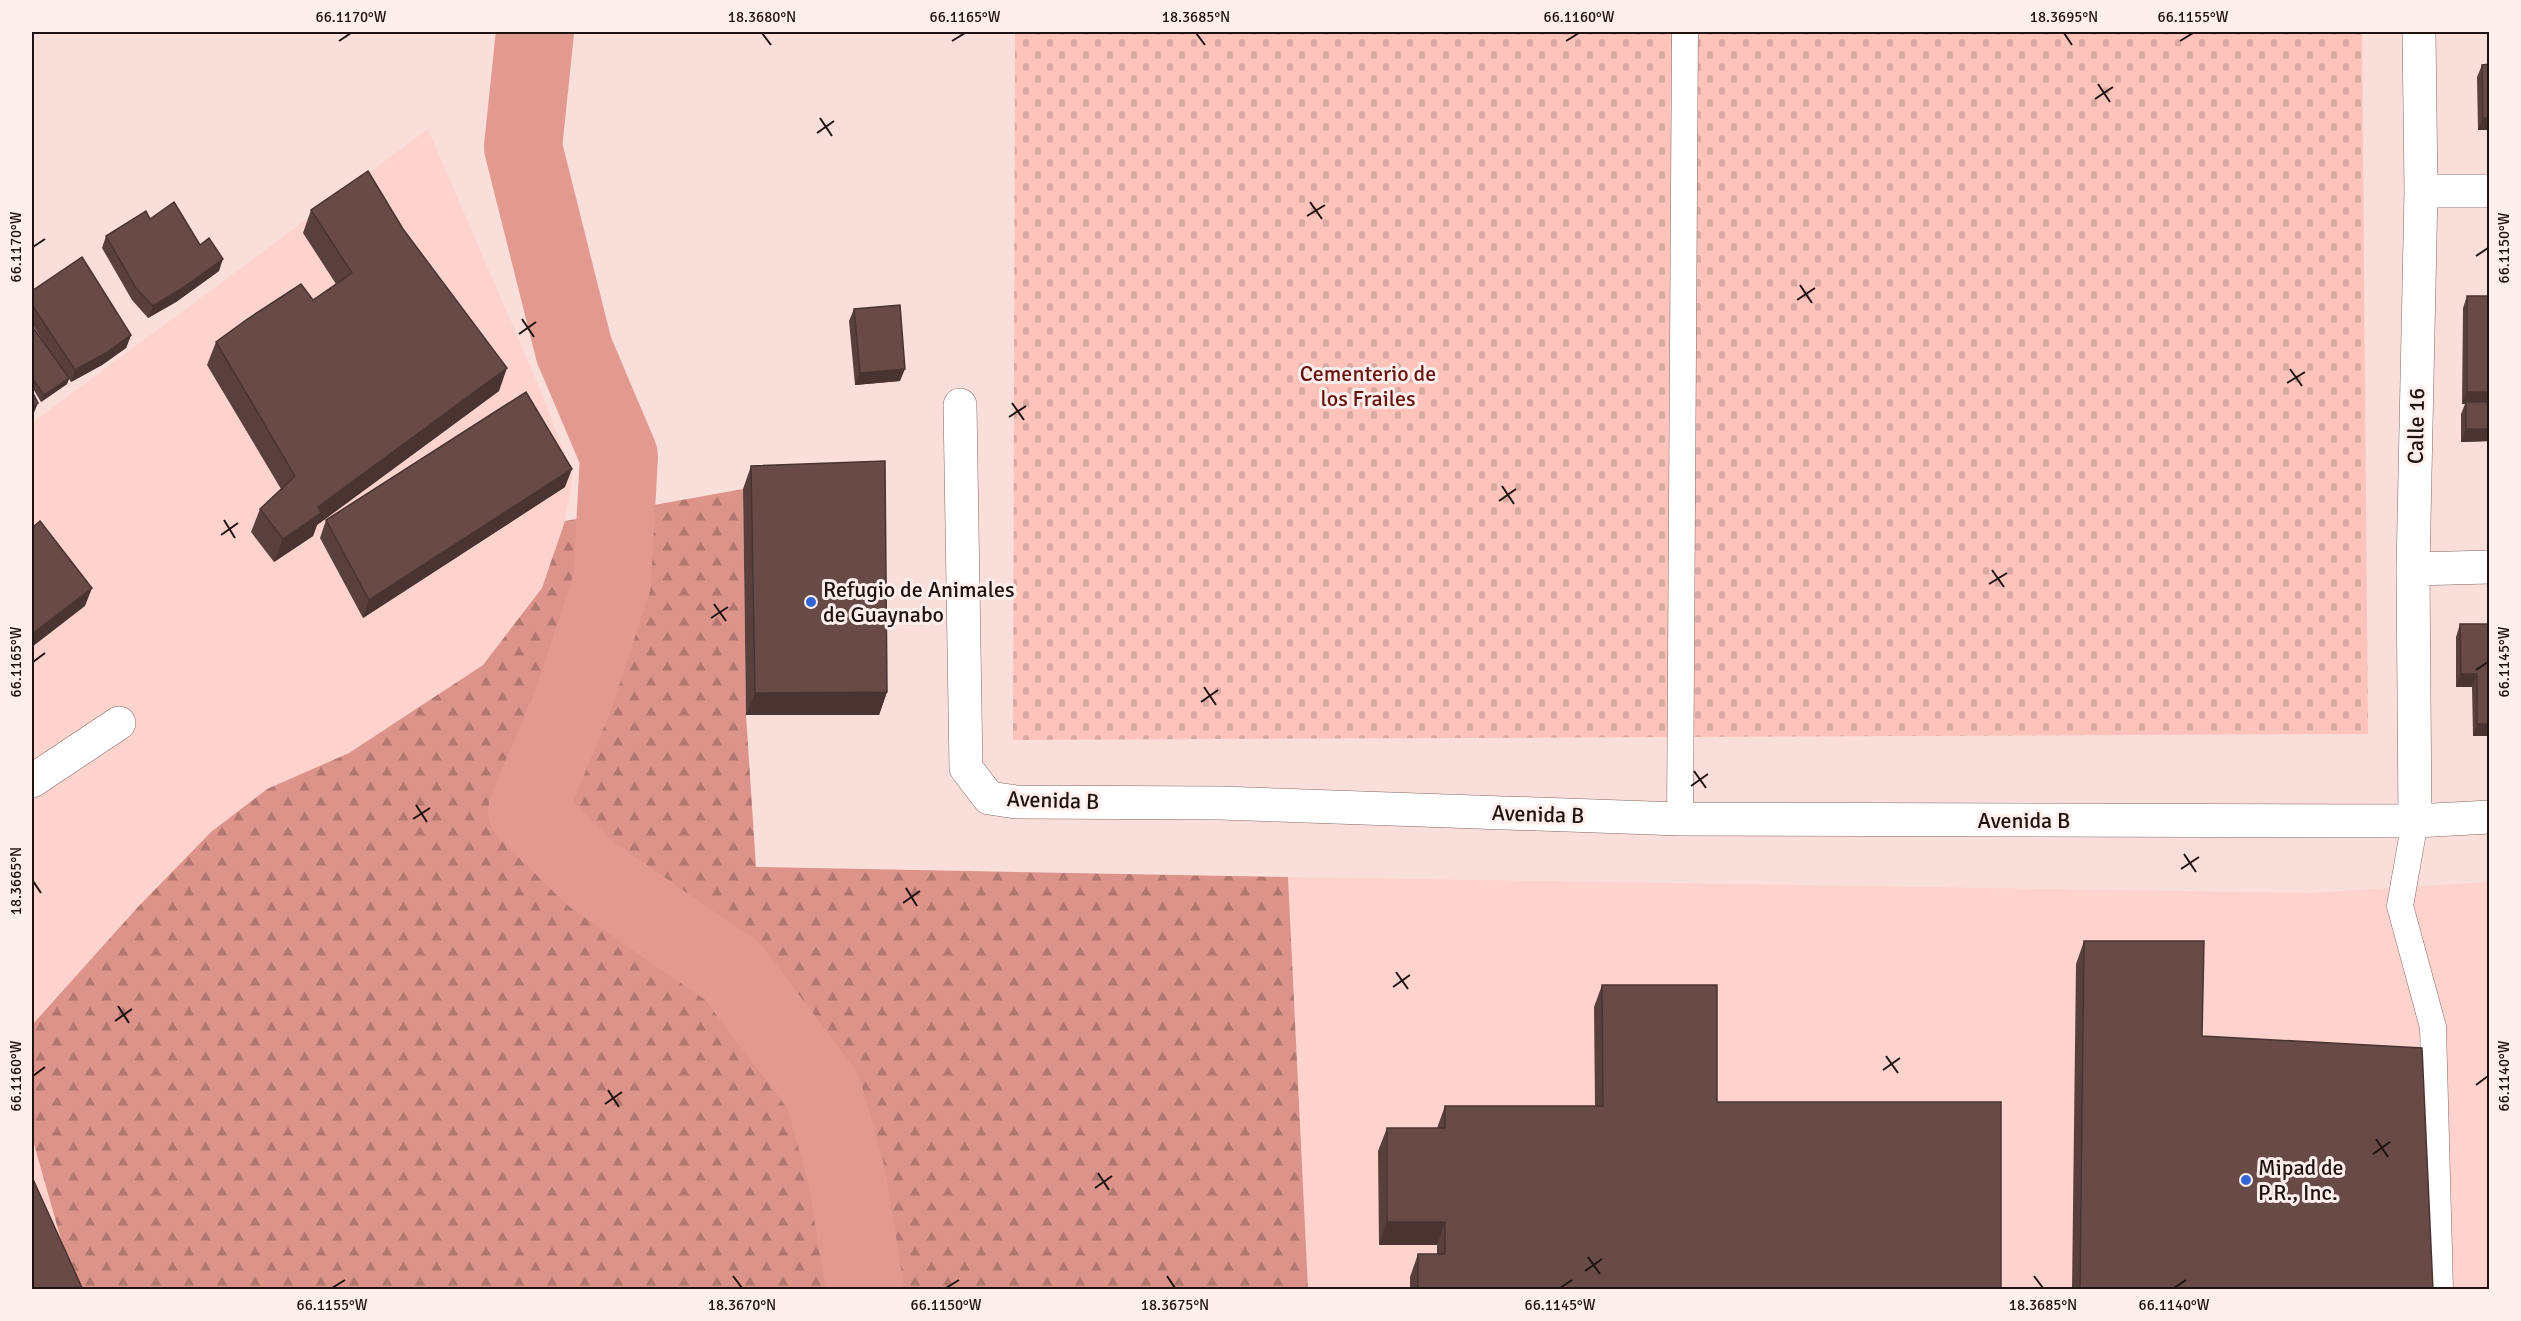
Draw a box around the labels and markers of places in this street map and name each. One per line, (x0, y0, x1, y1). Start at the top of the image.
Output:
place label: Refugio de Animales de Guaynabo (823, 576, 1015, 628)
marker: Refugio de Animales de Guaynabo (804, 595, 818, 609)
place label: Mipad de P.R., Inc. (2258, 1154, 2344, 1206)
marker: Mipad de P.R., Inc. (2239, 1173, 2253, 1187)

